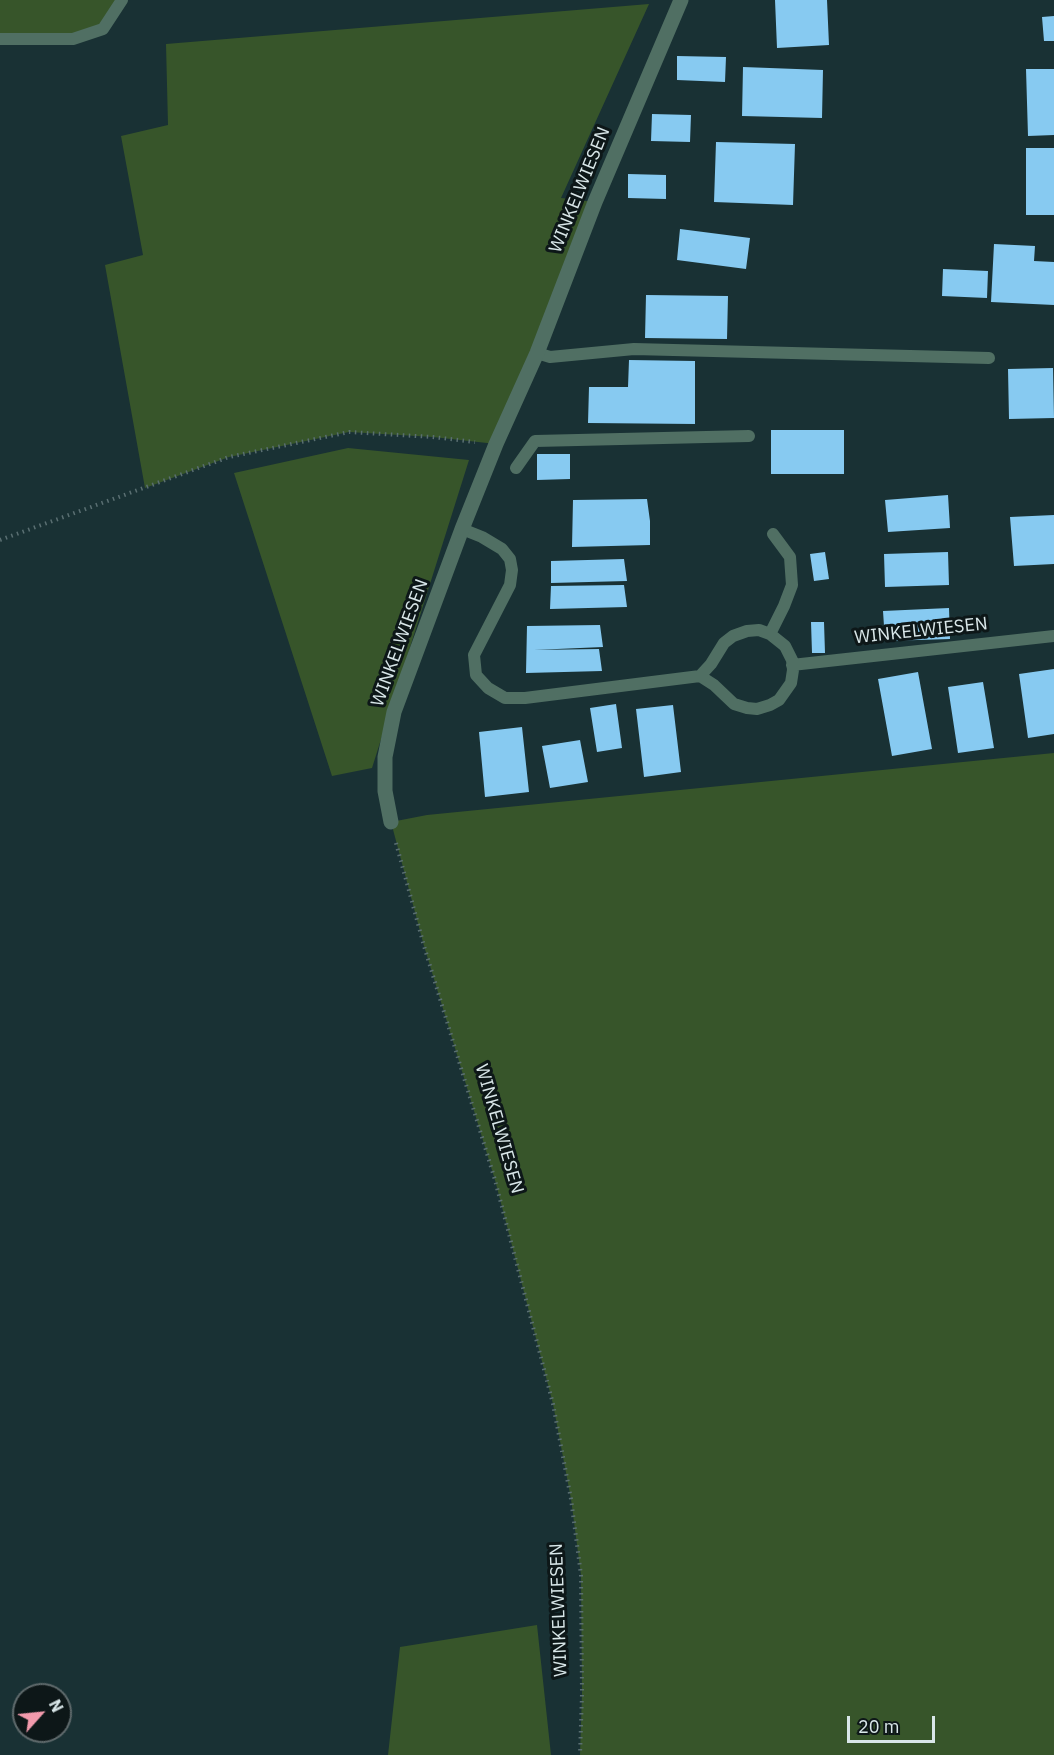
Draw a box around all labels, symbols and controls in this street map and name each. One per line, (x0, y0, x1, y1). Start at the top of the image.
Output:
street label: WINKELWIESEN (545, 124, 615, 256)
street label: WINKELWIESEN (367, 576, 433, 710)
street label: WINKELWIESEN (853, 613, 989, 649)
street label: WINKELWIESEN (470, 1062, 528, 1196)
street label: WINKELWIESEN (546, 1543, 572, 1677)
north arrow (12, 1683, 72, 1743)
text: N (45, 1696, 68, 1715)
scale bar (850, 1704, 938, 1742)
text: 20 m (858, 1715, 900, 1738)

